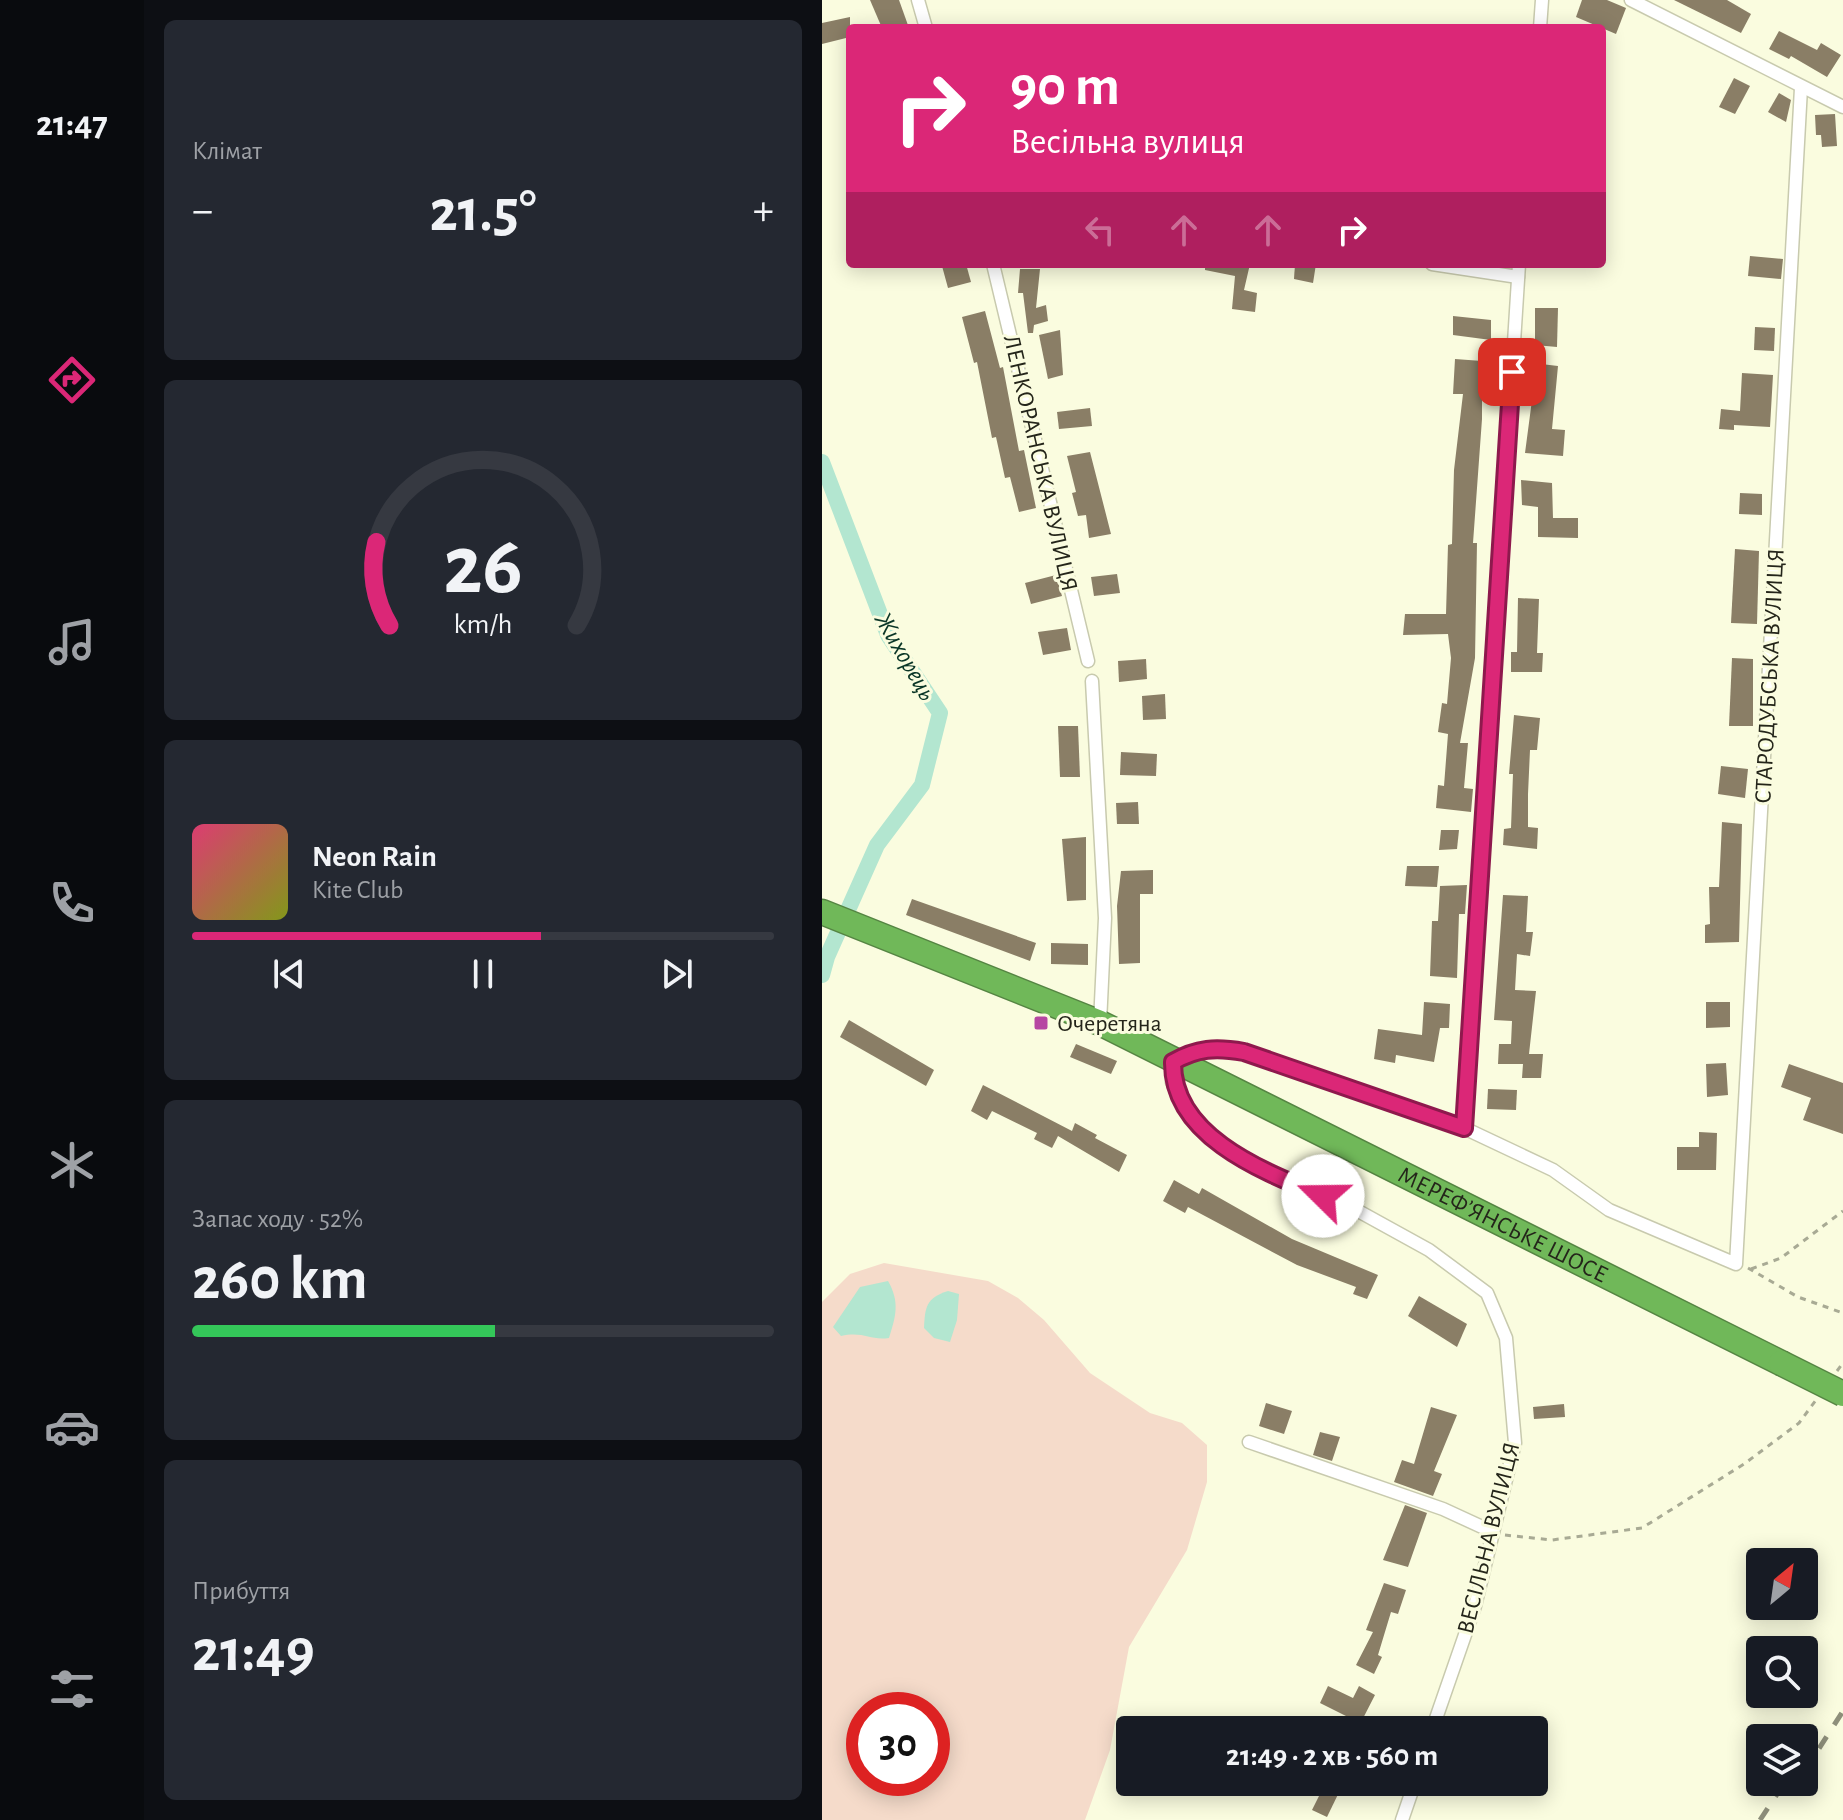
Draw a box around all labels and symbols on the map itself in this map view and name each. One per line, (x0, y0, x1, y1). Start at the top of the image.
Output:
street label: ЛЕНКОРАНСЬКА ВУЛИЦЯ (999, 333, 1081, 594)
pin (1478, 338, 1546, 406)
street label: СТАРОДУБСЬКА ВУЛИЦЯ (1751, 548, 1789, 804)
water label: Жихорець (870, 608, 941, 705)
place label: Очеретяна (1057, 1012, 1162, 1036)
marker: Очеретяна (1032, 1014, 1050, 1032)
position arrow (1281, 1154, 1365, 1238)
street label: МЕРЕФ’ЯНСЬКЕ ШОСЕ (1394, 1163, 1611, 1288)
street label: ВЕСІЛЬНА ВУЛИЦЯ (1454, 1440, 1524, 1637)
north arrow (1746, 1548, 1818, 1620)
speed limit sign: 30 (846, 1692, 950, 1796)

